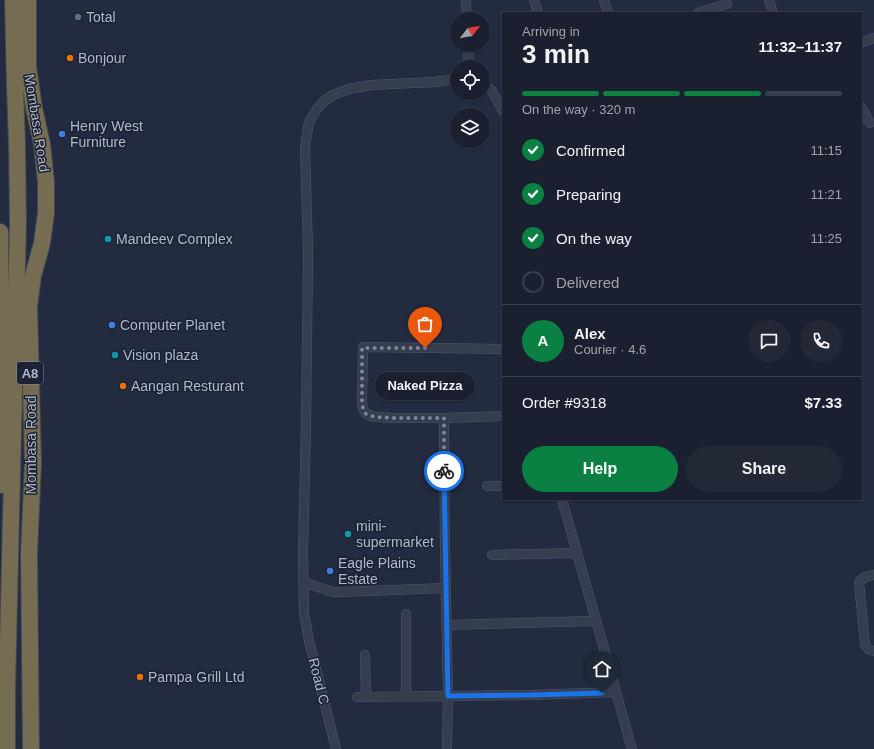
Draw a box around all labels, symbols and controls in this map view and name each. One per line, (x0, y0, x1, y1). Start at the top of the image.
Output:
place label: Total (86, 9, 116, 25)
marker: Total (73, 12, 83, 22)
north arrow (450, 12, 490, 52)
map controls (450, 12, 490, 148)
text: Arriving in (522, 24, 580, 39)
text: 11:32–11:37 (759, 38, 842, 55)
text: 3 min (522, 39, 590, 69)
place label: Bonjour (78, 50, 127, 66)
marker: Bonjour (65, 53, 75, 63)
button: locate (450, 60, 490, 100)
street label: Mombasa Road (21, 73, 53, 173)
text: On the way · 320 m (522, 102, 635, 117)
button: layers (450, 108, 490, 148)
place label: Henry West Furniture (70, 118, 143, 150)
marker: Henry West Furniture (57, 129, 67, 139)
icon: check (522, 139, 544, 161)
text: Confirmed (556, 142, 625, 159)
text: 11:15 (810, 143, 842, 158)
icon: check (522, 183, 544, 205)
text: Preparing (556, 186, 621, 203)
text: 11:21 (810, 187, 842, 202)
icon: check (522, 227, 544, 249)
text: On the way (556, 230, 632, 247)
place label: Mandeev Complex (116, 231, 233, 247)
text: 11:25 (810, 231, 842, 246)
marker: Mandeev Complex (103, 234, 113, 244)
text: Delivered (556, 274, 619, 291)
pin (408, 307, 442, 348)
icon: bag (414, 313, 436, 335)
place label: Computer Planet (120, 317, 225, 333)
marker: Computer Planet (107, 320, 117, 330)
button: chat (748, 320, 790, 362)
button: phone (800, 320, 842, 362)
text: Alex (574, 325, 606, 342)
text: A (538, 332, 548, 349)
text: Courier · 4.6 (574, 342, 646, 357)
place label: Vision plaza (123, 347, 198, 363)
marker: Vision plaza (110, 350, 120, 360)
road number: A8 (17, 362, 43, 384)
callout: Naked Pizza (375, 372, 475, 400)
place label: Aangan Resturant (131, 378, 244, 394)
text: Naked Pizza (387, 378, 463, 393)
marker: Aangan Resturant (118, 381, 128, 391)
text: Order #9318 (522, 394, 606, 411)
text: $7.33 (804, 394, 842, 411)
street label: Mombasa Road (23, 396, 39, 494)
button: Help (522, 446, 678, 492)
button: Share (686, 446, 842, 492)
courier (424, 451, 464, 491)
icon: bike (433, 460, 455, 482)
place label: mini- supermarket (356, 518, 434, 550)
marker: mini- supermarket (343, 529, 353, 539)
place label: Eagle Plains Estate (338, 555, 416, 587)
marker: Eagle Plains Estate (325, 566, 335, 576)
pin (585, 652, 619, 693)
street label: Road C (305, 656, 333, 706)
icon: home (591, 658, 613, 680)
place label: Pampa Grill Ltd (148, 669, 244, 685)
marker: Pampa Grill Ltd (135, 672, 145, 682)

